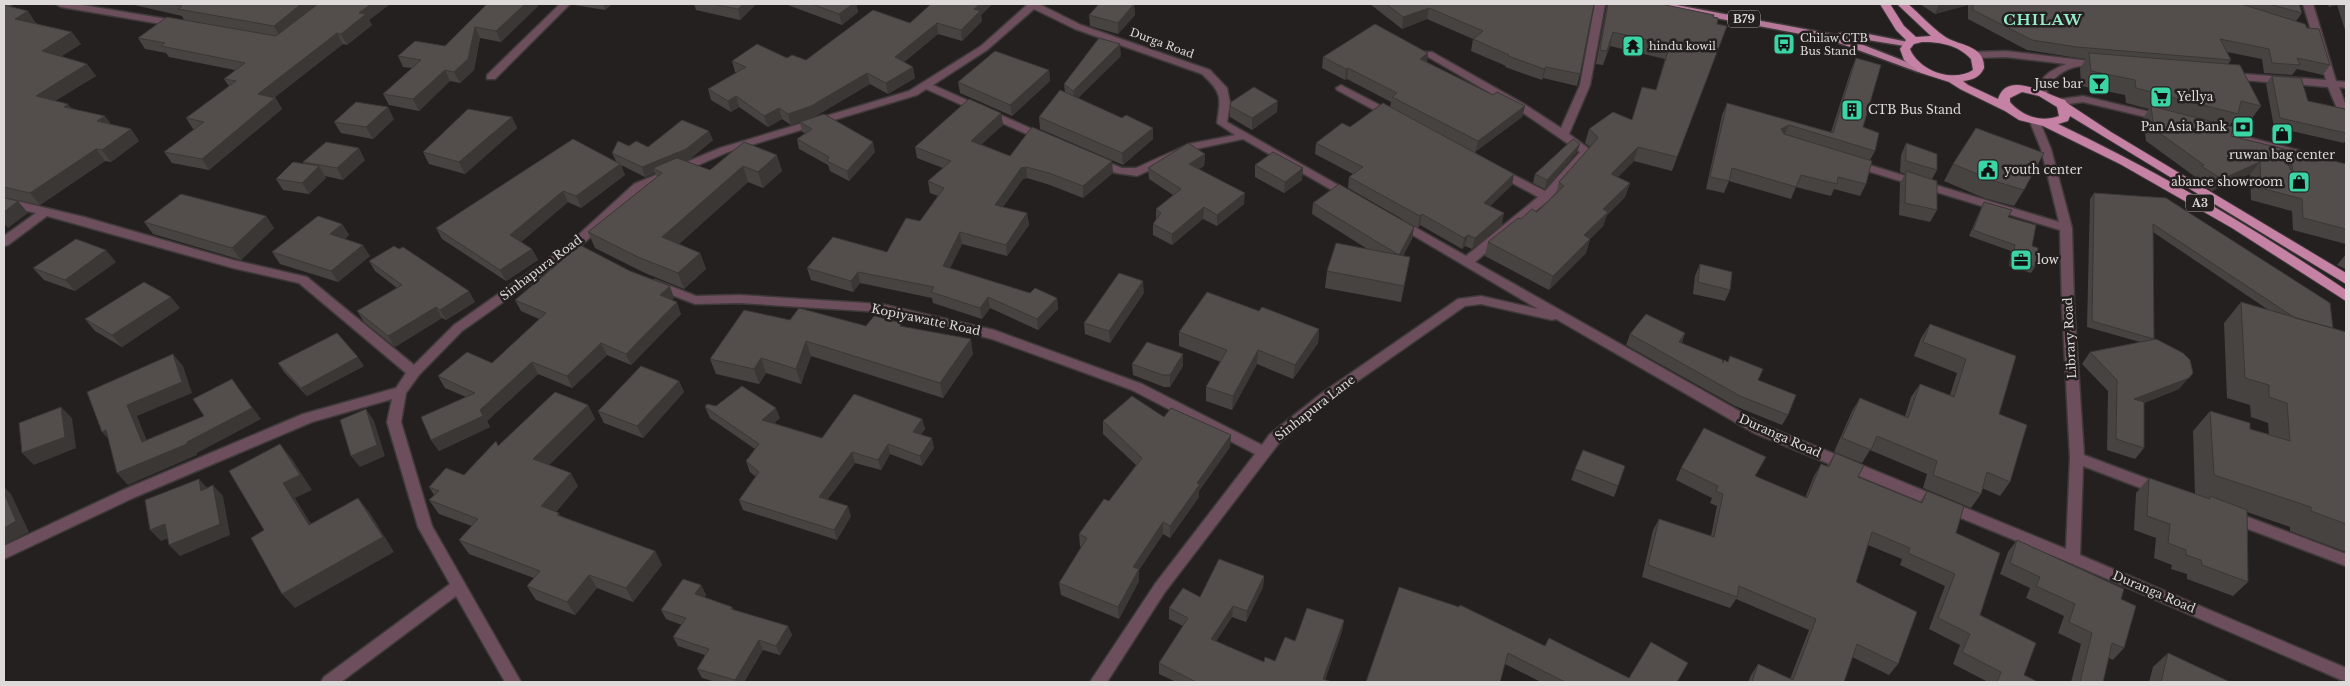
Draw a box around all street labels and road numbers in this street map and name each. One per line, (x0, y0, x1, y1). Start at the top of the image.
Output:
road number: B79 (1728, 10, 1760, 28)
street label: Durga Road (1128, 25, 1197, 61)
road number: A3 (2186, 194, 2214, 212)
street label: Sinhapura Road (497, 232, 585, 303)
street label: Library Road (2060, 297, 2079, 379)
street label: Kopiyawatte Road (870, 301, 982, 338)
street label: Sinhapura Lane (1272, 372, 1358, 444)
street label: Duranga Road (1737, 411, 1824, 460)
street label: Duranga Road (2111, 567, 2198, 616)

